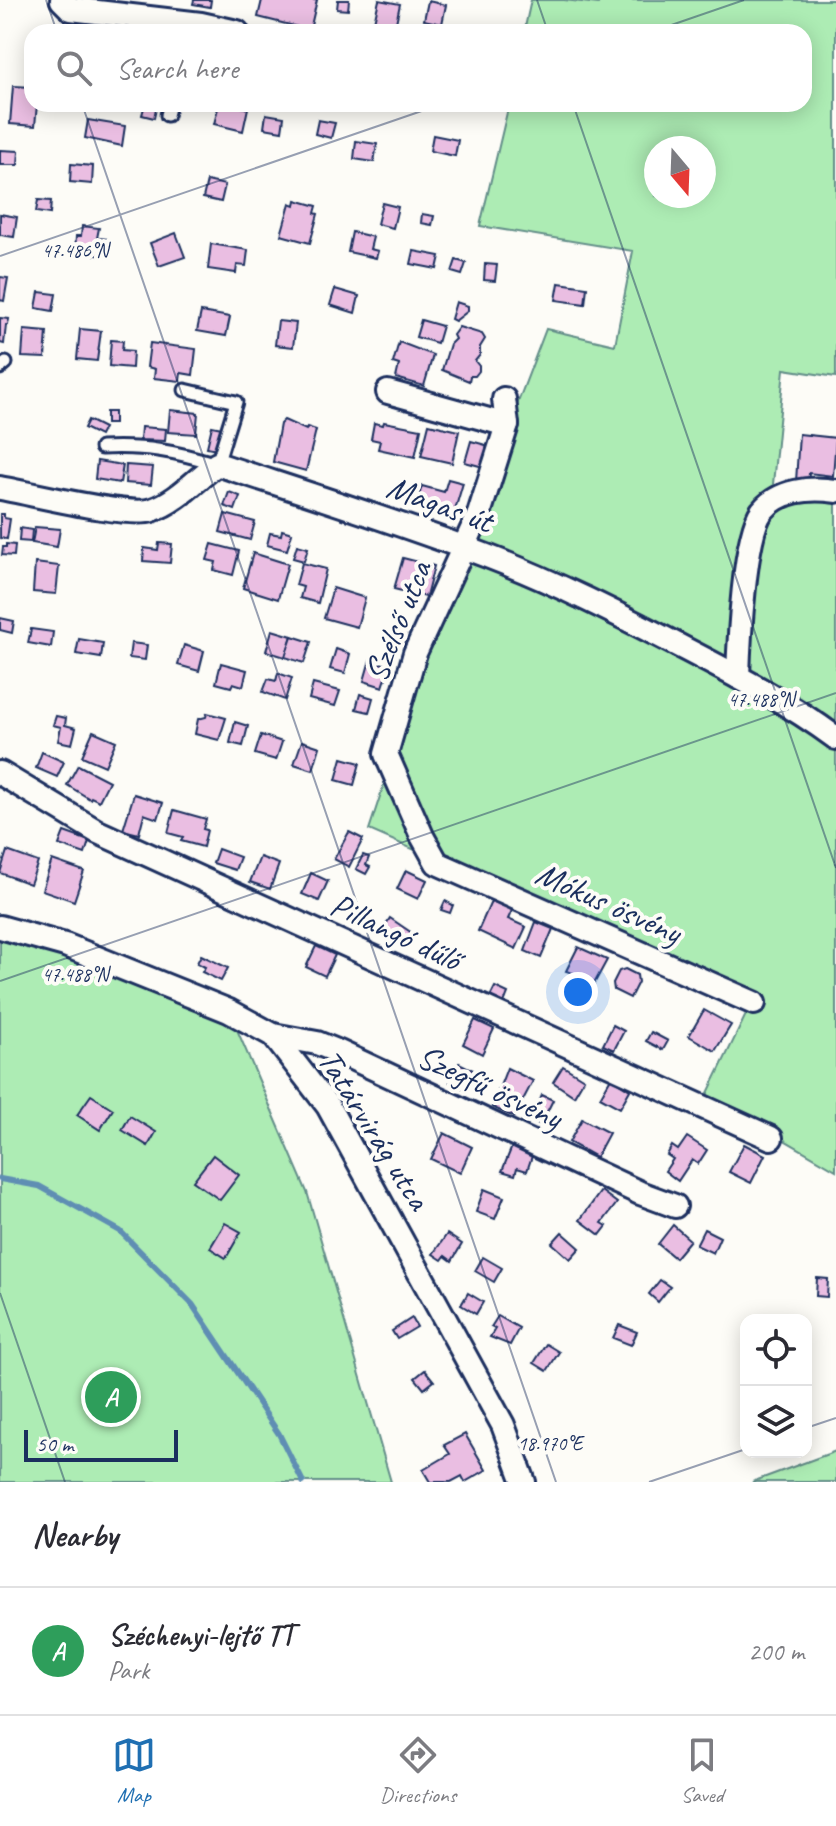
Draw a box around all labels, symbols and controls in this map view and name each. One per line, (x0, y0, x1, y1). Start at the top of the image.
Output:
search box (24, 24, 812, 112)
icon: search (52, 46, 96, 90)
text: Search here (116, 49, 238, 87)
north arrow (644, 136, 716, 208)
text: 47.486°N (42, 238, 111, 263)
street label: Magas út (381, 465, 502, 544)
street label: Szélső utca (354, 553, 442, 688)
text: 47.488°N (728, 687, 797, 712)
street label: Mókus ösvény (530, 851, 690, 954)
street label: Pillangó dűlő (324, 883, 472, 982)
text: 47.488°N (42, 962, 111, 987)
your location (558, 972, 598, 1012)
street label: Szegfű ösvény (411, 1034, 571, 1140)
street label: Tatárvirág utca (308, 1041, 442, 1219)
map controls (740, 1314, 812, 1458)
button: locate (740, 1314, 812, 1386)
pin: A (85, 1367, 137, 1427)
button: layers (740, 1386, 812, 1458)
scale bar (24, 1426, 178, 1462)
text: 50 m (36, 1430, 73, 1458)
text: 18.970°E (517, 1431, 585, 1456)
text: Nearby (32, 1513, 118, 1556)
text: Széchenyi-lejtő TT (108, 1616, 294, 1654)
text: A (51, 1635, 65, 1668)
text: 200 m (748, 1635, 804, 1668)
text: Park (108, 1654, 149, 1687)
tab: Map (112, 1733, 156, 1809)
tab: Directions (380, 1733, 456, 1809)
tab: Saved (680, 1733, 724, 1809)

